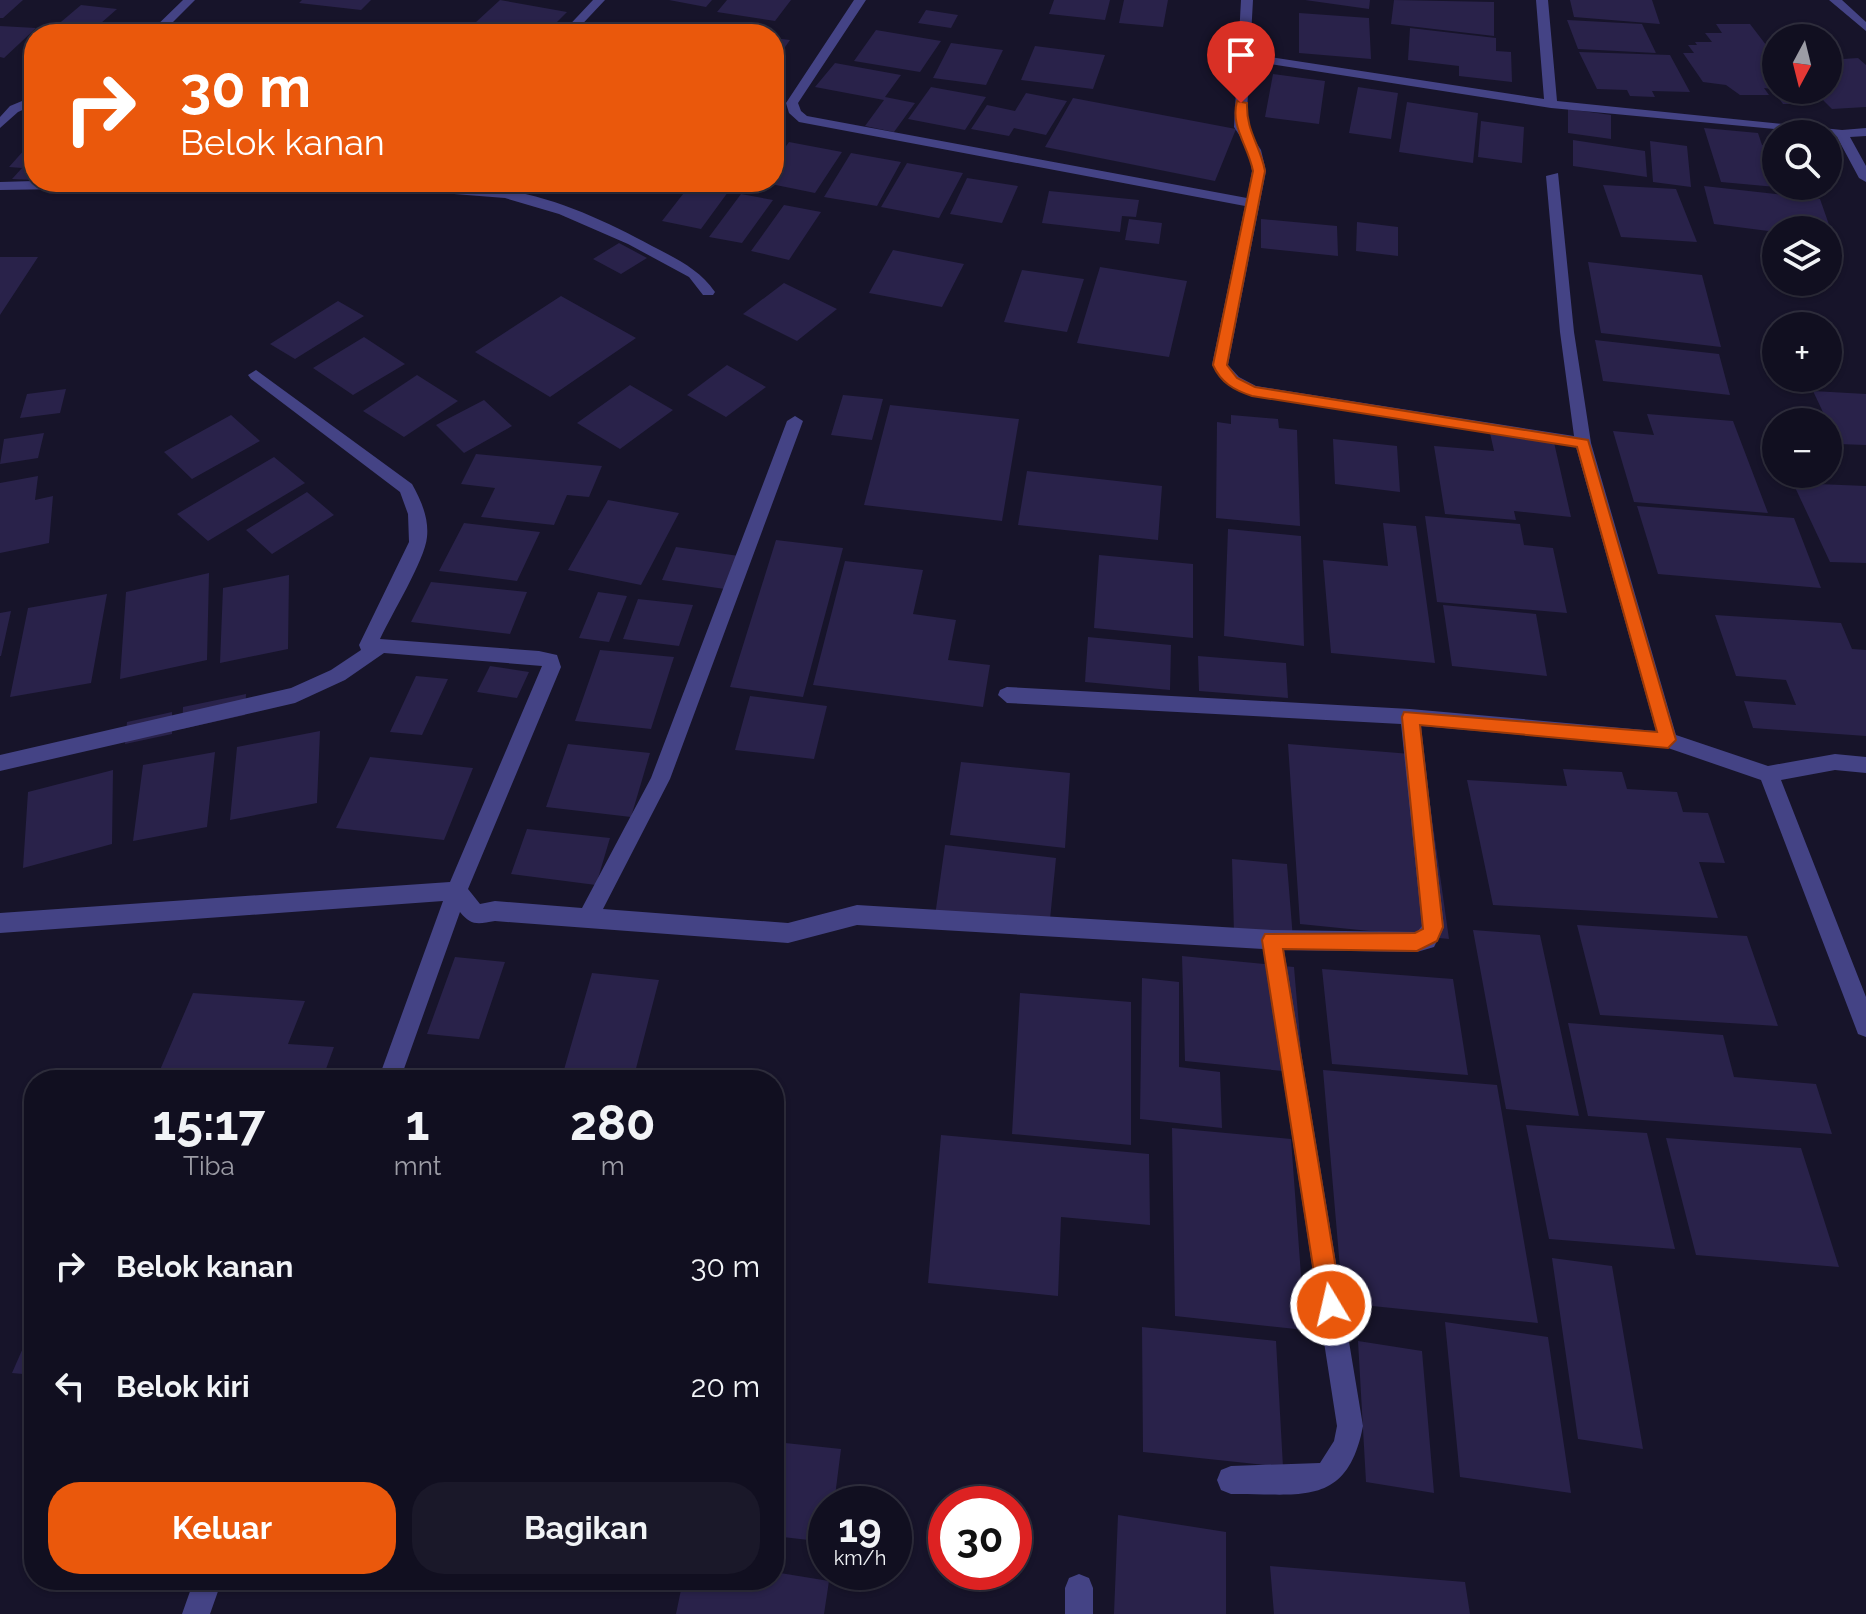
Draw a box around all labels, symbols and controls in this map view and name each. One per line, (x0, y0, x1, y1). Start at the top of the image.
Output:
pin (1207, 21, 1275, 103)
north arrow (1762, 24, 1842, 104)
map controls (1762, 24, 1842, 488)
icon: arrive (1219, 33, 1263, 77)
text: 30 m (180, 54, 311, 120)
icon: right (48, 56, 152, 160)
button: search (1762, 120, 1842, 200)
text: Belok kanan (180, 121, 385, 163)
button: layers (1762, 216, 1842, 296)
button: + (1762, 312, 1842, 392)
button: − (1762, 408, 1842, 488)
text: 15:17 (153, 1095, 265, 1151)
text: 1 (406, 1095, 429, 1151)
text: 280 (570, 1095, 656, 1151)
text: Tiba (183, 1151, 235, 1181)
text: mnt (394, 1151, 441, 1181)
text: m (601, 1151, 625, 1181)
icon: right (48, 1244, 92, 1288)
text: Belok kanan (116, 1249, 293, 1284)
text: 30 m (690, 1249, 760, 1284)
position arrow (1289, 1263, 1373, 1347)
icon: left (48, 1364, 92, 1408)
text: Belok kiri (116, 1369, 250, 1404)
text: 20 m (691, 1369, 760, 1404)
button: Keluar (48, 1482, 396, 1574)
button: Bagikan (412, 1482, 760, 1574)
speed limit sign: 30 (928, 1486, 1032, 1590)
text: 19 (838, 1504, 882, 1551)
text: km/h (834, 1546, 886, 1570)

